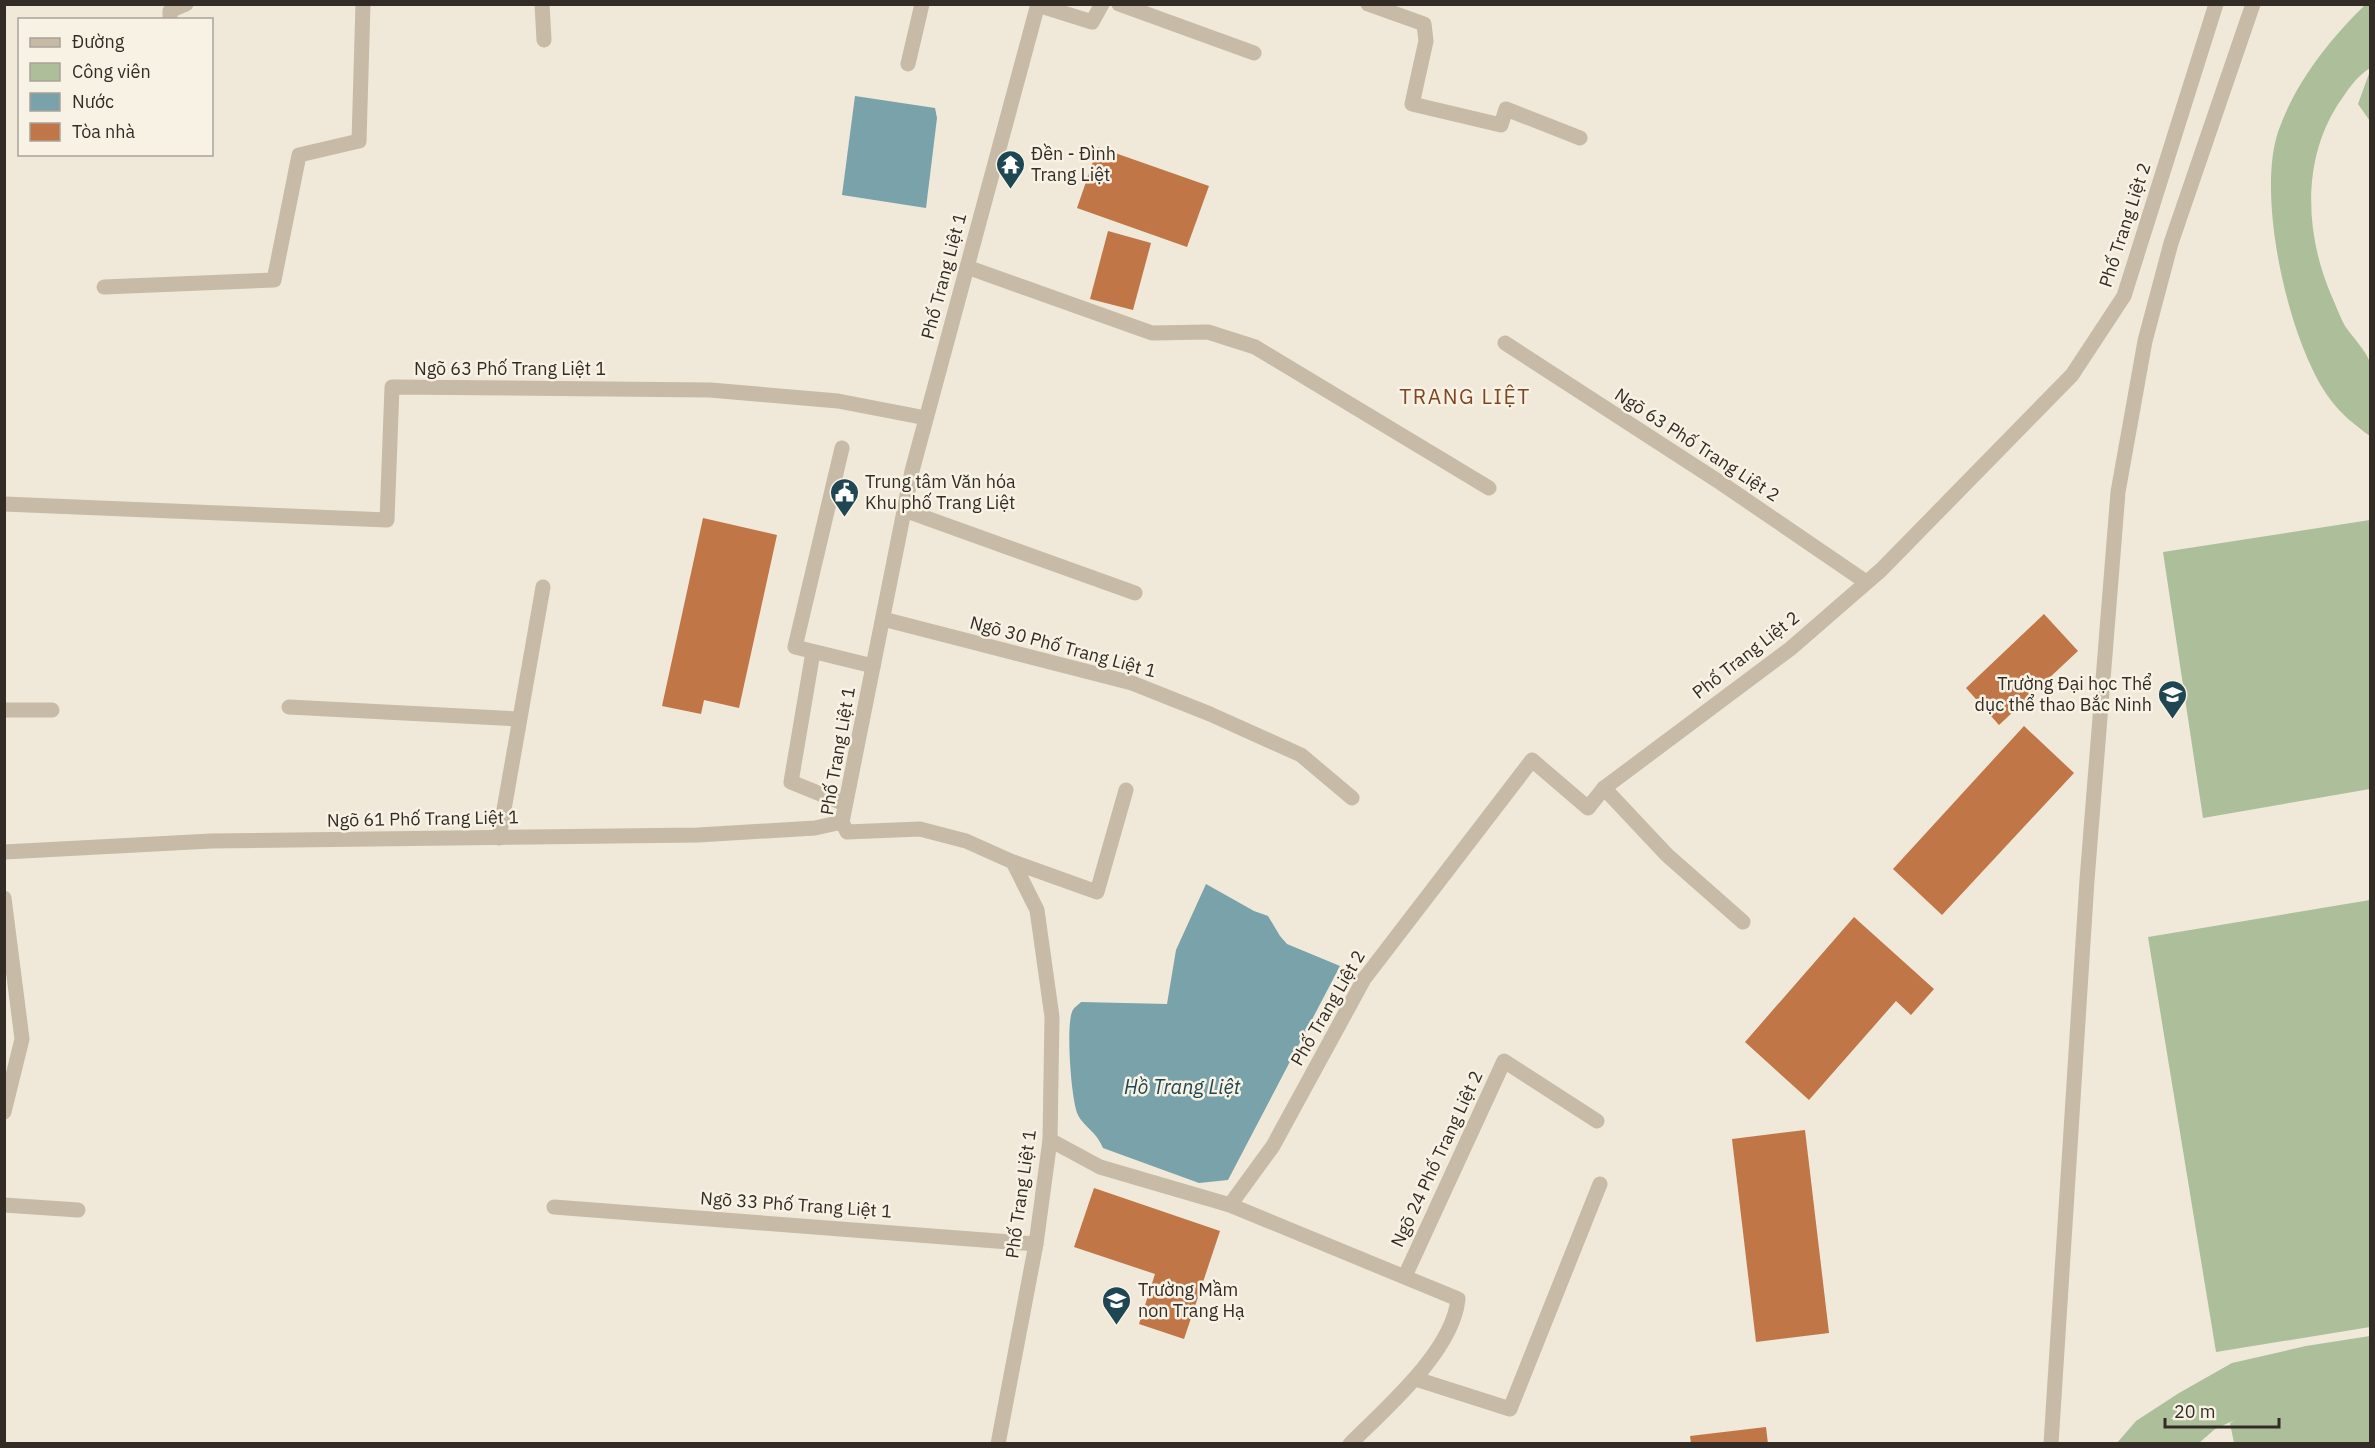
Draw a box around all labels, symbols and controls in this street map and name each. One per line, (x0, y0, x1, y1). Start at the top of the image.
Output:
legend (18, 18, 213, 156)
text: Đường (72, 30, 125, 53)
text: Công viên (72, 60, 151, 83)
text: Nước (72, 90, 114, 113)
text: Tòa nhà (72, 120, 136, 143)
place label: Đền - Đình Trang Liệt (1031, 142, 1116, 186)
temple icon: Đền - Đình Trang Liệt (994, 148, 1026, 190)
street label: Phố Trang Liệt 2 (2094, 160, 2156, 290)
street label: Phố Trang Liệt 1 (916, 210, 971, 342)
street label: Ngõ 63 Phố Trang Liệt 1 (414, 357, 606, 380)
district label: TRANG LIỆT (1399, 382, 1531, 410)
street label: Ngõ 63 Phố Trang Liệt 2 (1610, 383, 1784, 507)
place label: Trung tâm Văn hóa Khu phố Trang Liệt (865, 470, 1016, 514)
public building icon: Trung tâm Văn hóa Khu phố Trang Liệt (828, 476, 860, 518)
street label: Phố Trang Liệt 2 (1687, 606, 1804, 704)
street label: Ngõ 30 Phố Trang Liệt 1 (967, 611, 1159, 682)
place label: Trường Đại học Thể dục thể thao Bắc Ninh (1975, 672, 2152, 716)
school or university icon: Trường Đại học Thể dục thể thao Bắc Ninh (2157, 678, 2189, 720)
street label: Phố Trang Liệt 1 (815, 685, 860, 817)
street label: Ngõ 61 Phố Trang Liệt 1 (327, 805, 519, 832)
street label: Phố Trang Liệt 2 (1285, 946, 1370, 1070)
street label: Ngõ 24 Phố Trang Liệt 2 (1386, 1067, 1488, 1251)
water label: Hồ Trang Liệt (1124, 1073, 1241, 1100)
street label: Phố Trang Liệt 1 (1000, 1128, 1041, 1260)
street label: Ngõ 33 Phố Trang Liệt 1 (699, 1186, 893, 1223)
place label: Trường Mầm non Trang Hạ (1138, 1278, 1245, 1322)
school or university icon: Trường Mầm non Trang Hạ (1101, 1284, 1133, 1326)
scale bar (2165, 1391, 2279, 1429)
text: 20 m (2174, 1400, 2216, 1423)

